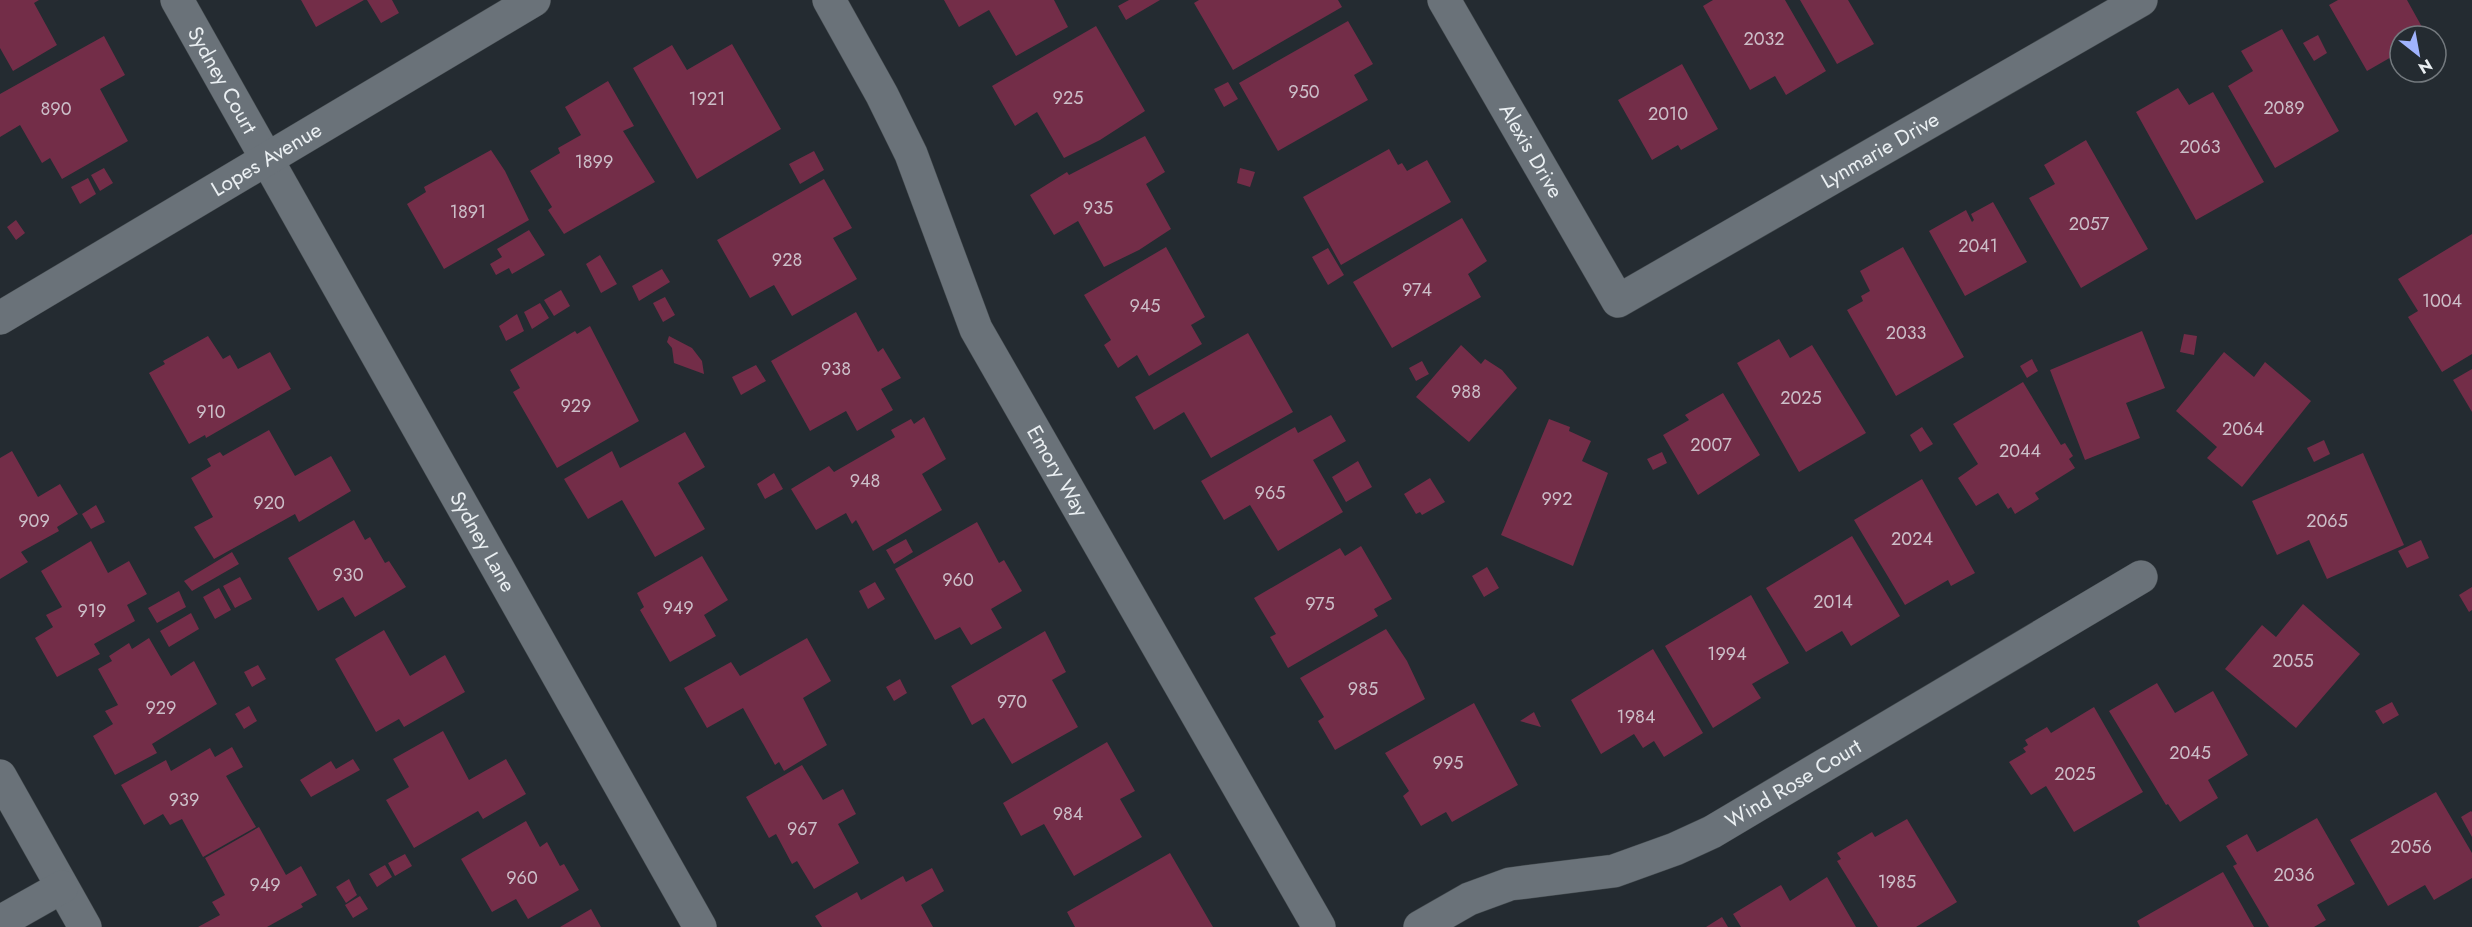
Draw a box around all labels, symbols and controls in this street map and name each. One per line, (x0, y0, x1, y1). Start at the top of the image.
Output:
street label: Sydney Court (180, 21, 265, 139)
north arrow (2388, 24, 2448, 84)
house number: 2032 (1743, 26, 1785, 52)
text: N (2414, 53, 2437, 80)
house number: 950 (1288, 79, 1320, 105)
house number: 925 (1053, 85, 1083, 111)
house number: 1921 (689, 86, 725, 112)
house number: 2089 (2263, 95, 2305, 121)
house number: 890 (41, 96, 72, 122)
street label: Alexis Drive (1492, 98, 1570, 204)
house number: 2010 (1648, 101, 1688, 127)
street label: Lynmarie Drive (1815, 104, 1945, 196)
street label: Lopes Avenue (205, 115, 327, 204)
house number: 2063 (2179, 134, 2221, 160)
house number: 1899 (575, 149, 613, 175)
house number: 935 (1083, 195, 1113, 221)
house number: 1891 (450, 199, 486, 225)
house number: 2057 (2069, 211, 2110, 237)
house number: 2041 (1958, 233, 1998, 259)
house number: 928 (772, 247, 802, 273)
house number: 974 (1402, 277, 1432, 303)
house number: 1004 (2422, 288, 2462, 314)
house number: 945 (1129, 293, 1161, 319)
house number: 2033 (1886, 320, 1927, 346)
house number: 938 (821, 356, 851, 382)
house number: 988 (1451, 379, 1481, 405)
house number: 2025 (1780, 385, 1822, 411)
house number: 929 (561, 393, 591, 419)
house number: 910 (196, 399, 226, 425)
house number: 2064 (2222, 416, 2264, 442)
street label: Emory Way (1019, 420, 1096, 523)
house number: 2007 (1690, 432, 1732, 458)
house number: 2044 (1999, 438, 2041, 464)
house number: 948 (850, 468, 880, 494)
house number: 965 (1255, 480, 1285, 506)
street label: Sydney Lane (442, 486, 523, 598)
house number: 992 (1542, 486, 1572, 512)
house number: 920 (253, 490, 285, 516)
house number: 909 (18, 508, 50, 534)
house number: 2065 (2306, 508, 2348, 534)
house number: 2024 (1891, 526, 1933, 552)
house number: 930 (333, 562, 364, 588)
house number: 960 (942, 567, 974, 593)
house number: 2014 (1813, 589, 1853, 615)
house number: 975 (1305, 591, 1335, 617)
house number: 949 (662, 595, 694, 621)
house number: 919 (78, 598, 106, 624)
house number: 1994 (1707, 641, 1747, 667)
house number: 2055 (2272, 648, 2314, 674)
house number: 985 (1348, 676, 1378, 702)
house number: 970 (997, 689, 1027, 715)
house number: 929 (146, 695, 176, 721)
house number: 1984 (1617, 704, 1655, 730)
street label: Wind Rose Court (1720, 732, 1867, 836)
house number: 2045 (2169, 740, 2211, 766)
house number: 995 (1433, 750, 1463, 776)
house number: 2025 (2054, 761, 2096, 787)
house number: 939 (169, 787, 199, 813)
house number: 984 (1053, 801, 1083, 827)
house number: 967 (787, 816, 818, 842)
house number: 2056 (2390, 834, 2432, 860)
house number: 2036 (2273, 862, 2315, 888)
house number: 960 (506, 865, 538, 891)
house number: 1985 (1878, 869, 1916, 895)
house number: 949 (249, 872, 281, 898)

